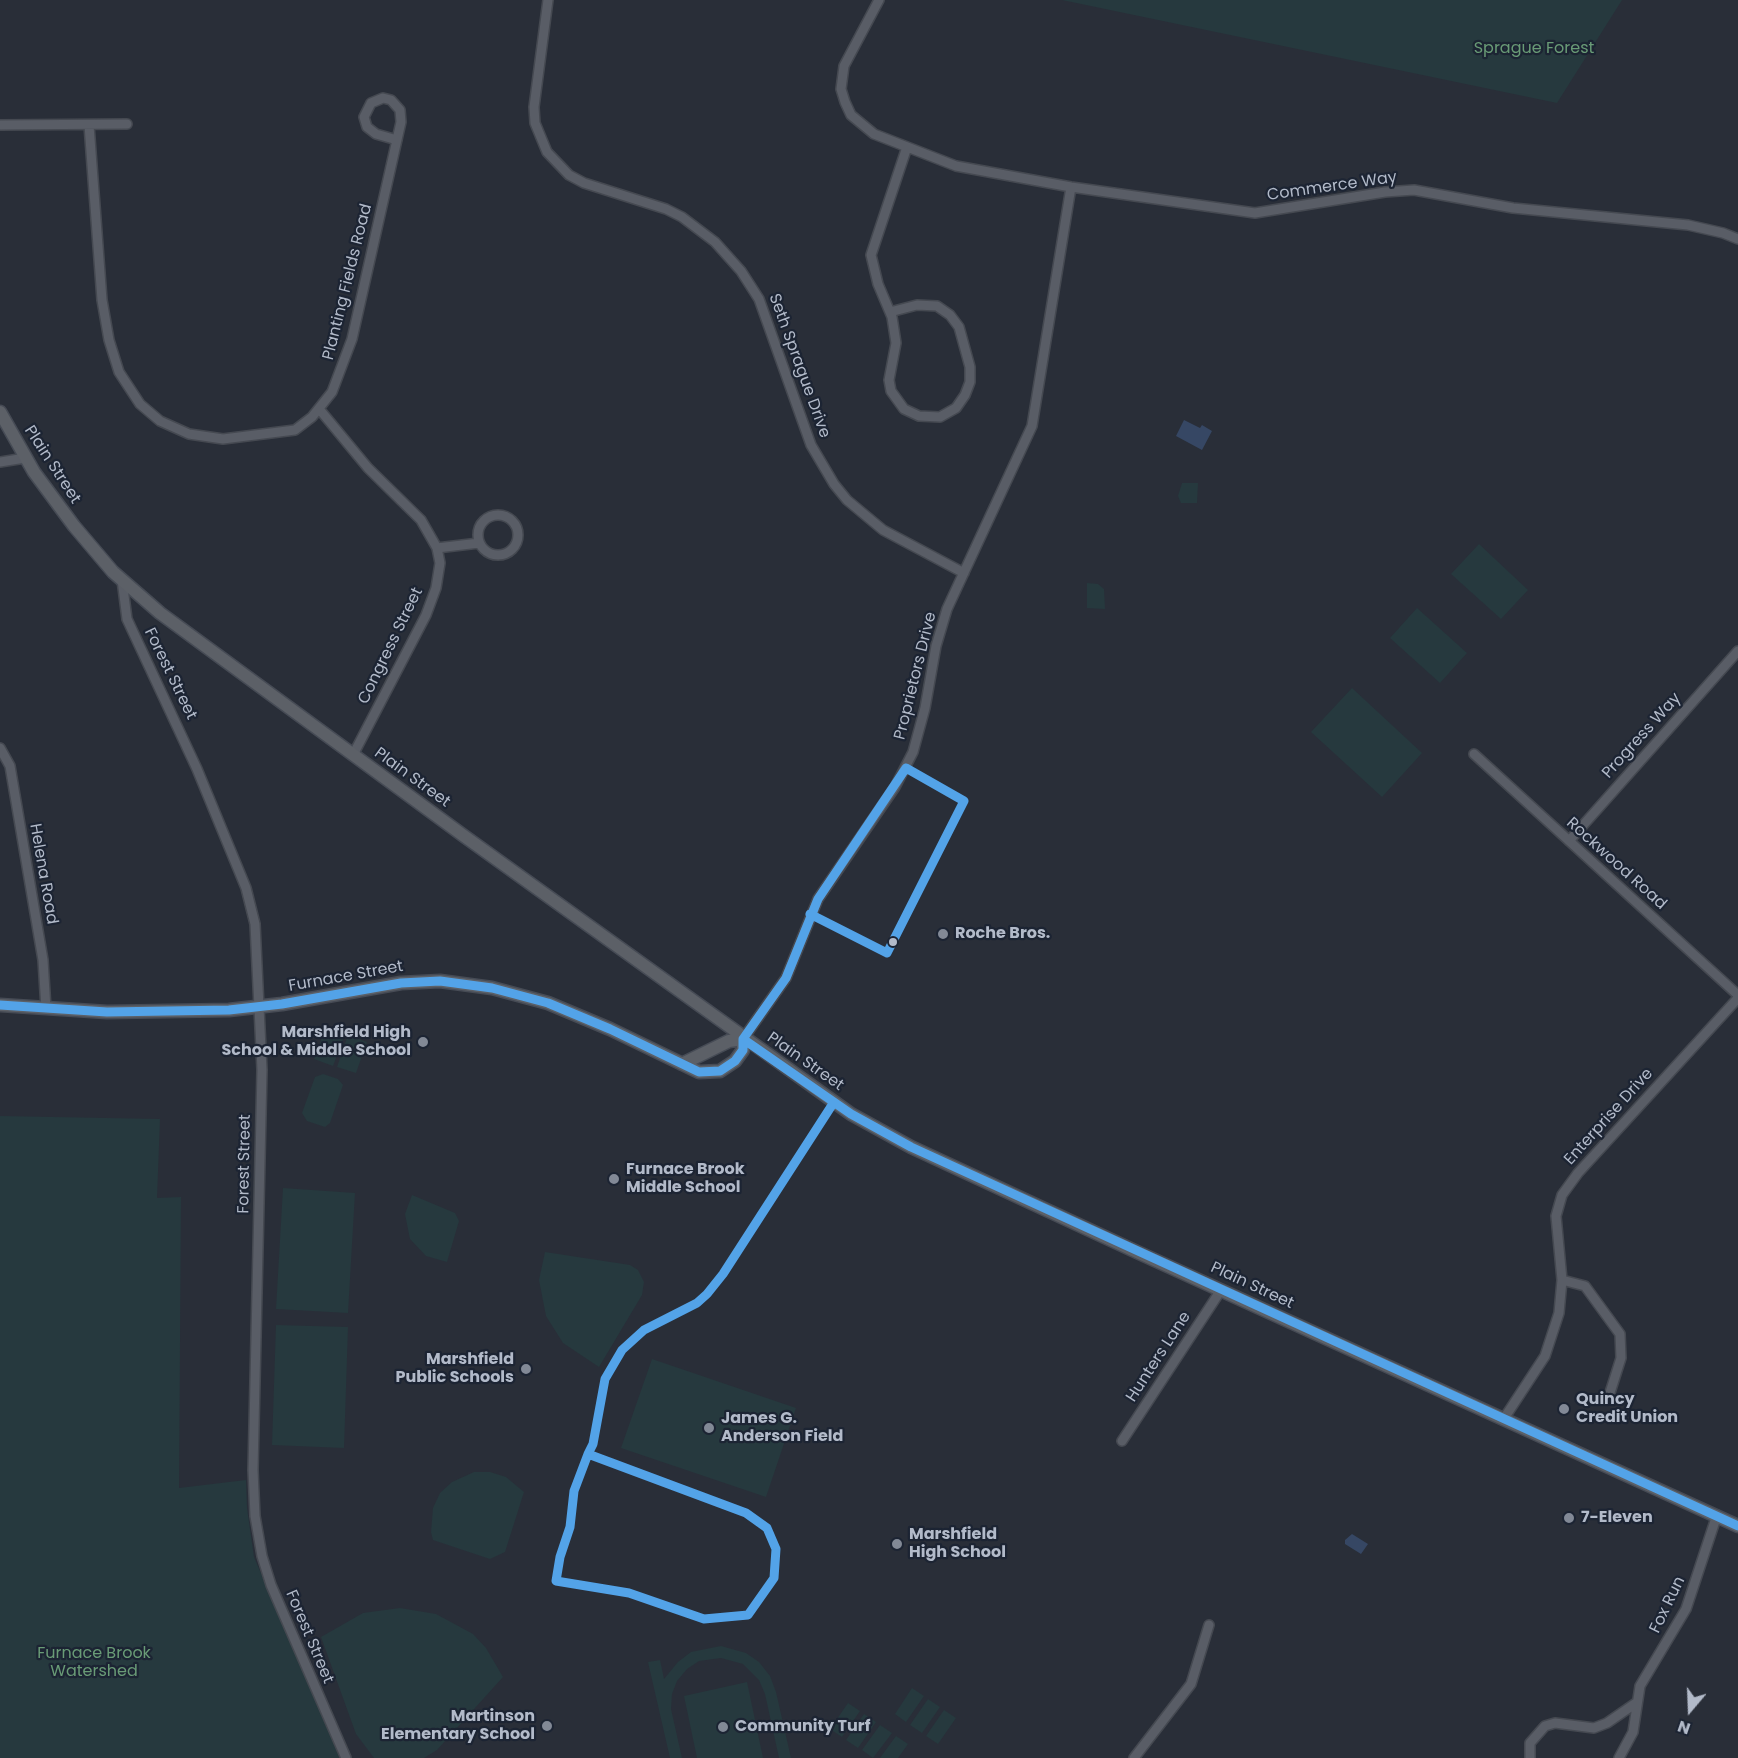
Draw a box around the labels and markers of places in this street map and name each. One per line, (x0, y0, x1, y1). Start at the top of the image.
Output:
place label: Roche Bros. (955, 924, 1050, 944)
marker: Roche Bros. (936, 927, 950, 941)
unlabelled marker (887, 936, 899, 948)
place label: Marshfield High School & Middle School (222, 1023, 411, 1061)
marker: Marshfield High School & Middle School (416, 1035, 430, 1049)
place label: Furnace Brook Middle School (626, 1160, 745, 1198)
marker: Furnace Brook Middle School (607, 1172, 621, 1186)
place label: Marshfield Public Schools (396, 1350, 514, 1388)
marker: Marshfield Public Schools (519, 1362, 533, 1376)
place label: Quincy Credit Union (1576, 1390, 1678, 1428)
marker: Quincy Credit Union (1557, 1402, 1571, 1416)
place label: James G. Anderson Field (721, 1409, 843, 1447)
marker: James G. Anderson Field (702, 1421, 716, 1435)
place label: 7-Eleven (1581, 1508, 1653, 1528)
marker: 7-Eleven (1562, 1511, 1576, 1525)
place label: Marshfield High School (909, 1525, 1006, 1563)
marker: Marshfield High School (890, 1537, 904, 1551)
place label: Martinson Elementary School (381, 1707, 535, 1745)
place label: Community Turf (735, 1717, 870, 1737)
marker: Martinson Elementary School (540, 1719, 554, 1733)
marker: Community Turf (716, 1720, 730, 1734)

